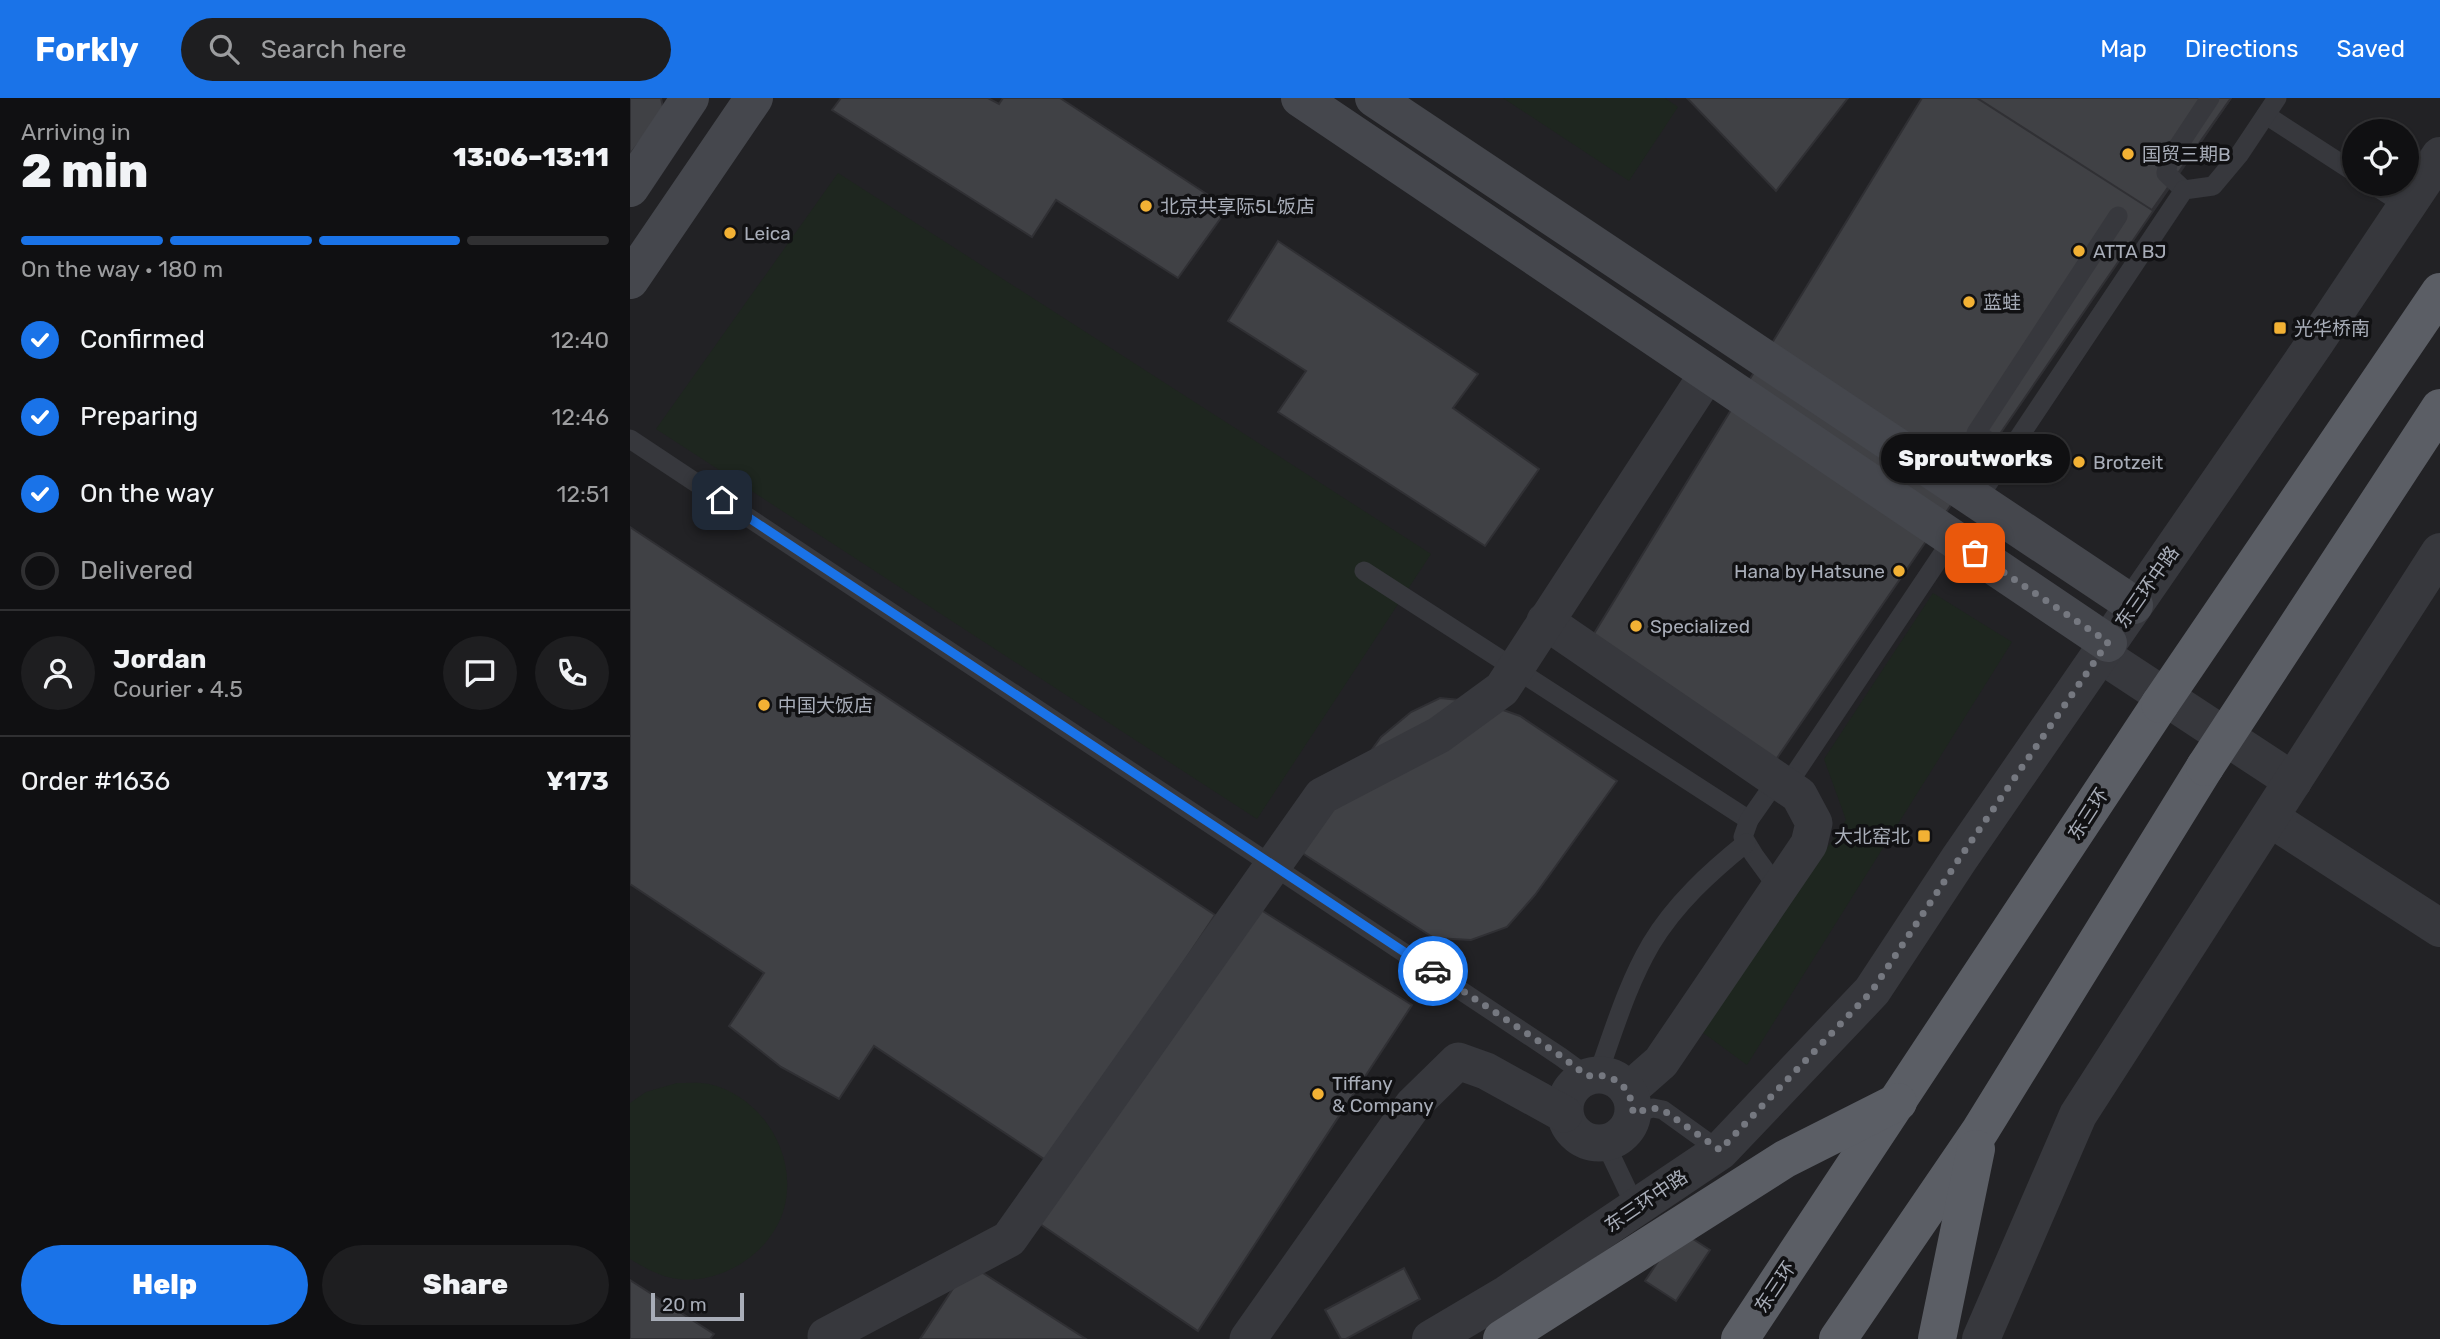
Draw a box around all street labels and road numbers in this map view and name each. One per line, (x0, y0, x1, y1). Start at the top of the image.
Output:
street label: 东三环中路 (2110, 541, 2184, 633)
street label: 东三环 (2063, 784, 2113, 844)
street label: 东三环中路 (1600, 1165, 1692, 1237)
street label: 东三环 (1750, 1257, 1800, 1317)

